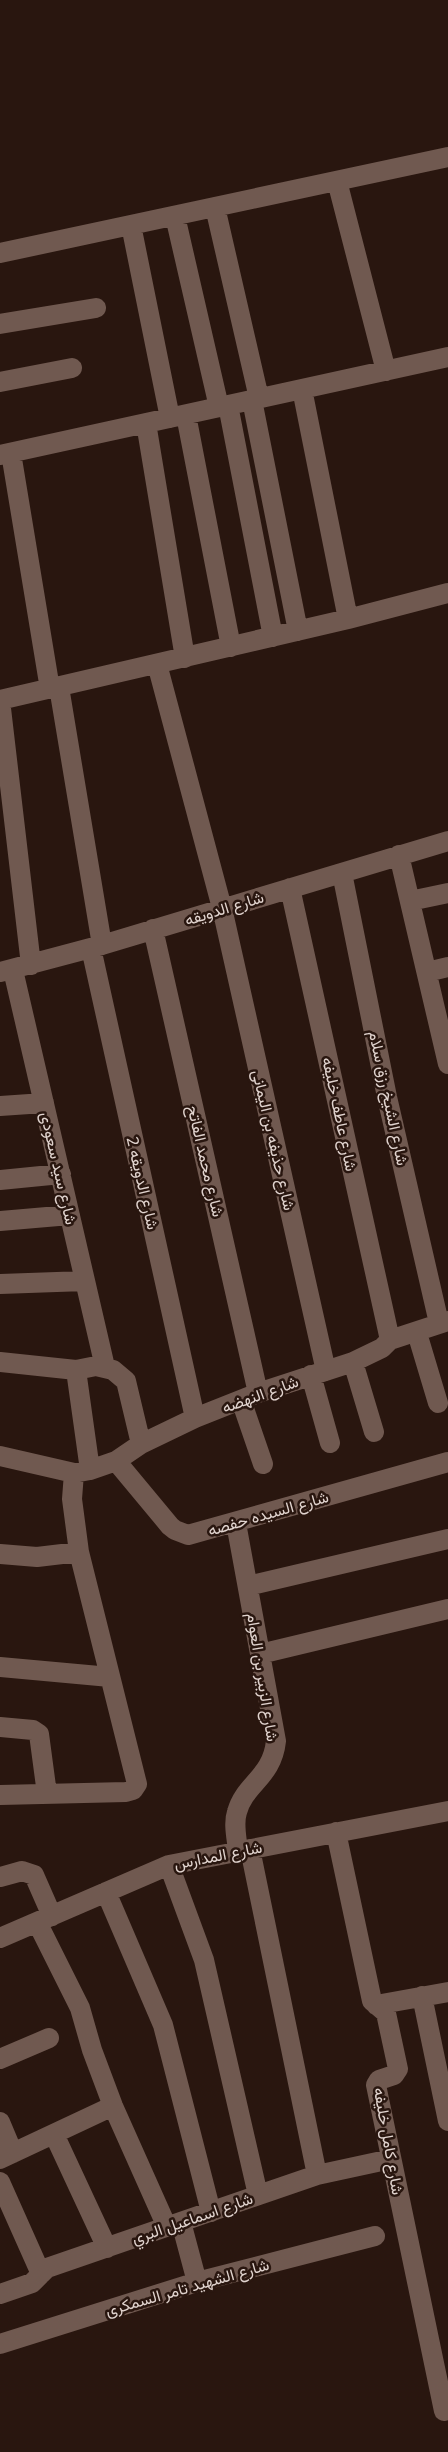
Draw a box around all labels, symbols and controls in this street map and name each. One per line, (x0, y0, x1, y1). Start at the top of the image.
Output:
street label: شارع الدويقه (182, 886, 266, 931)
street label: شارع الشيخ رزق سلام (363, 1029, 414, 1168)
street label: شارع عاطف خليفه (316, 1055, 363, 1173)
street label: شارع حذيفه بن اليمانى (246, 1067, 301, 1213)
street label: شارع محمد الفاتح (181, 1103, 230, 1219)
street label: شارع سيد سعودى (34, 1109, 83, 1227)
street label: شارع الدويقه 2 (121, 1134, 164, 1232)
street label: شارع النهضه (219, 1370, 302, 1419)
street label: شارع السيده حفصه (205, 1485, 331, 1542)
street label: شارع الزبير بن العوام (241, 1611, 284, 1743)
street label: شارع المدارس (172, 1836, 264, 1875)
street label: شارع كامل خليفه (368, 2085, 409, 2197)
street label: شارع اسماعيل البري (128, 2187, 257, 2252)
street label: شارع الشهيد تامر السمكرى (102, 2253, 272, 2322)

